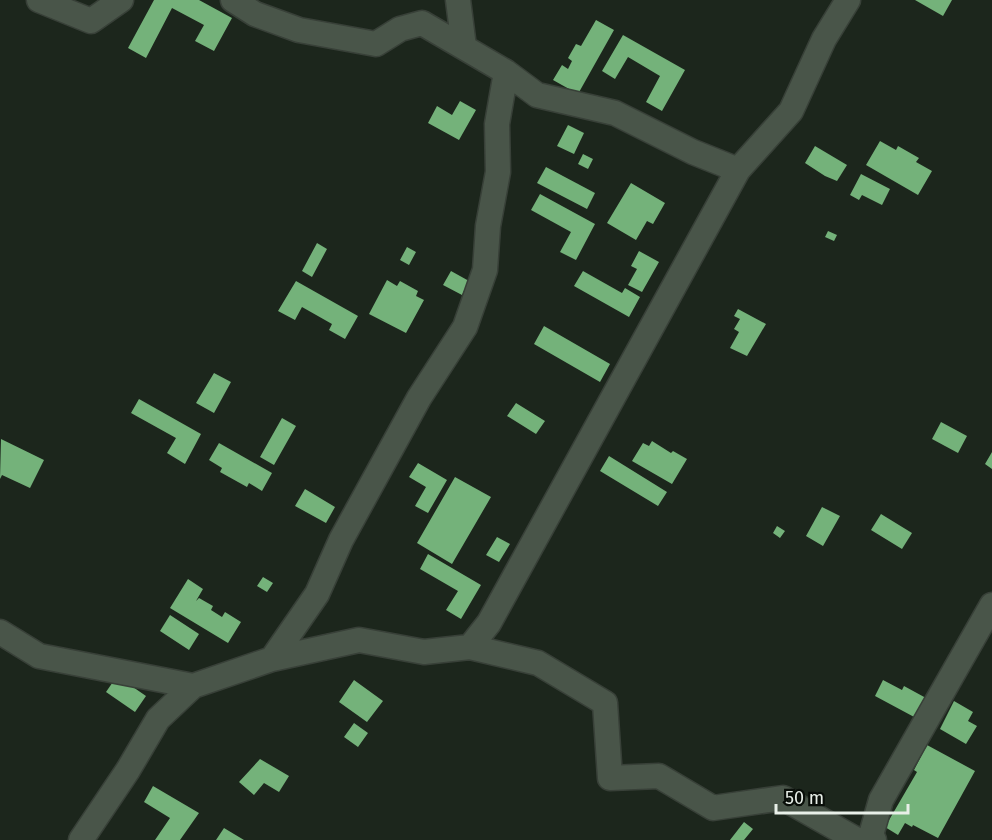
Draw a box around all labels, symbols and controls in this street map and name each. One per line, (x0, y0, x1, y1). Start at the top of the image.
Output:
scale bar (776, 777, 908, 815)
text: 50 m (785, 787, 824, 809)

